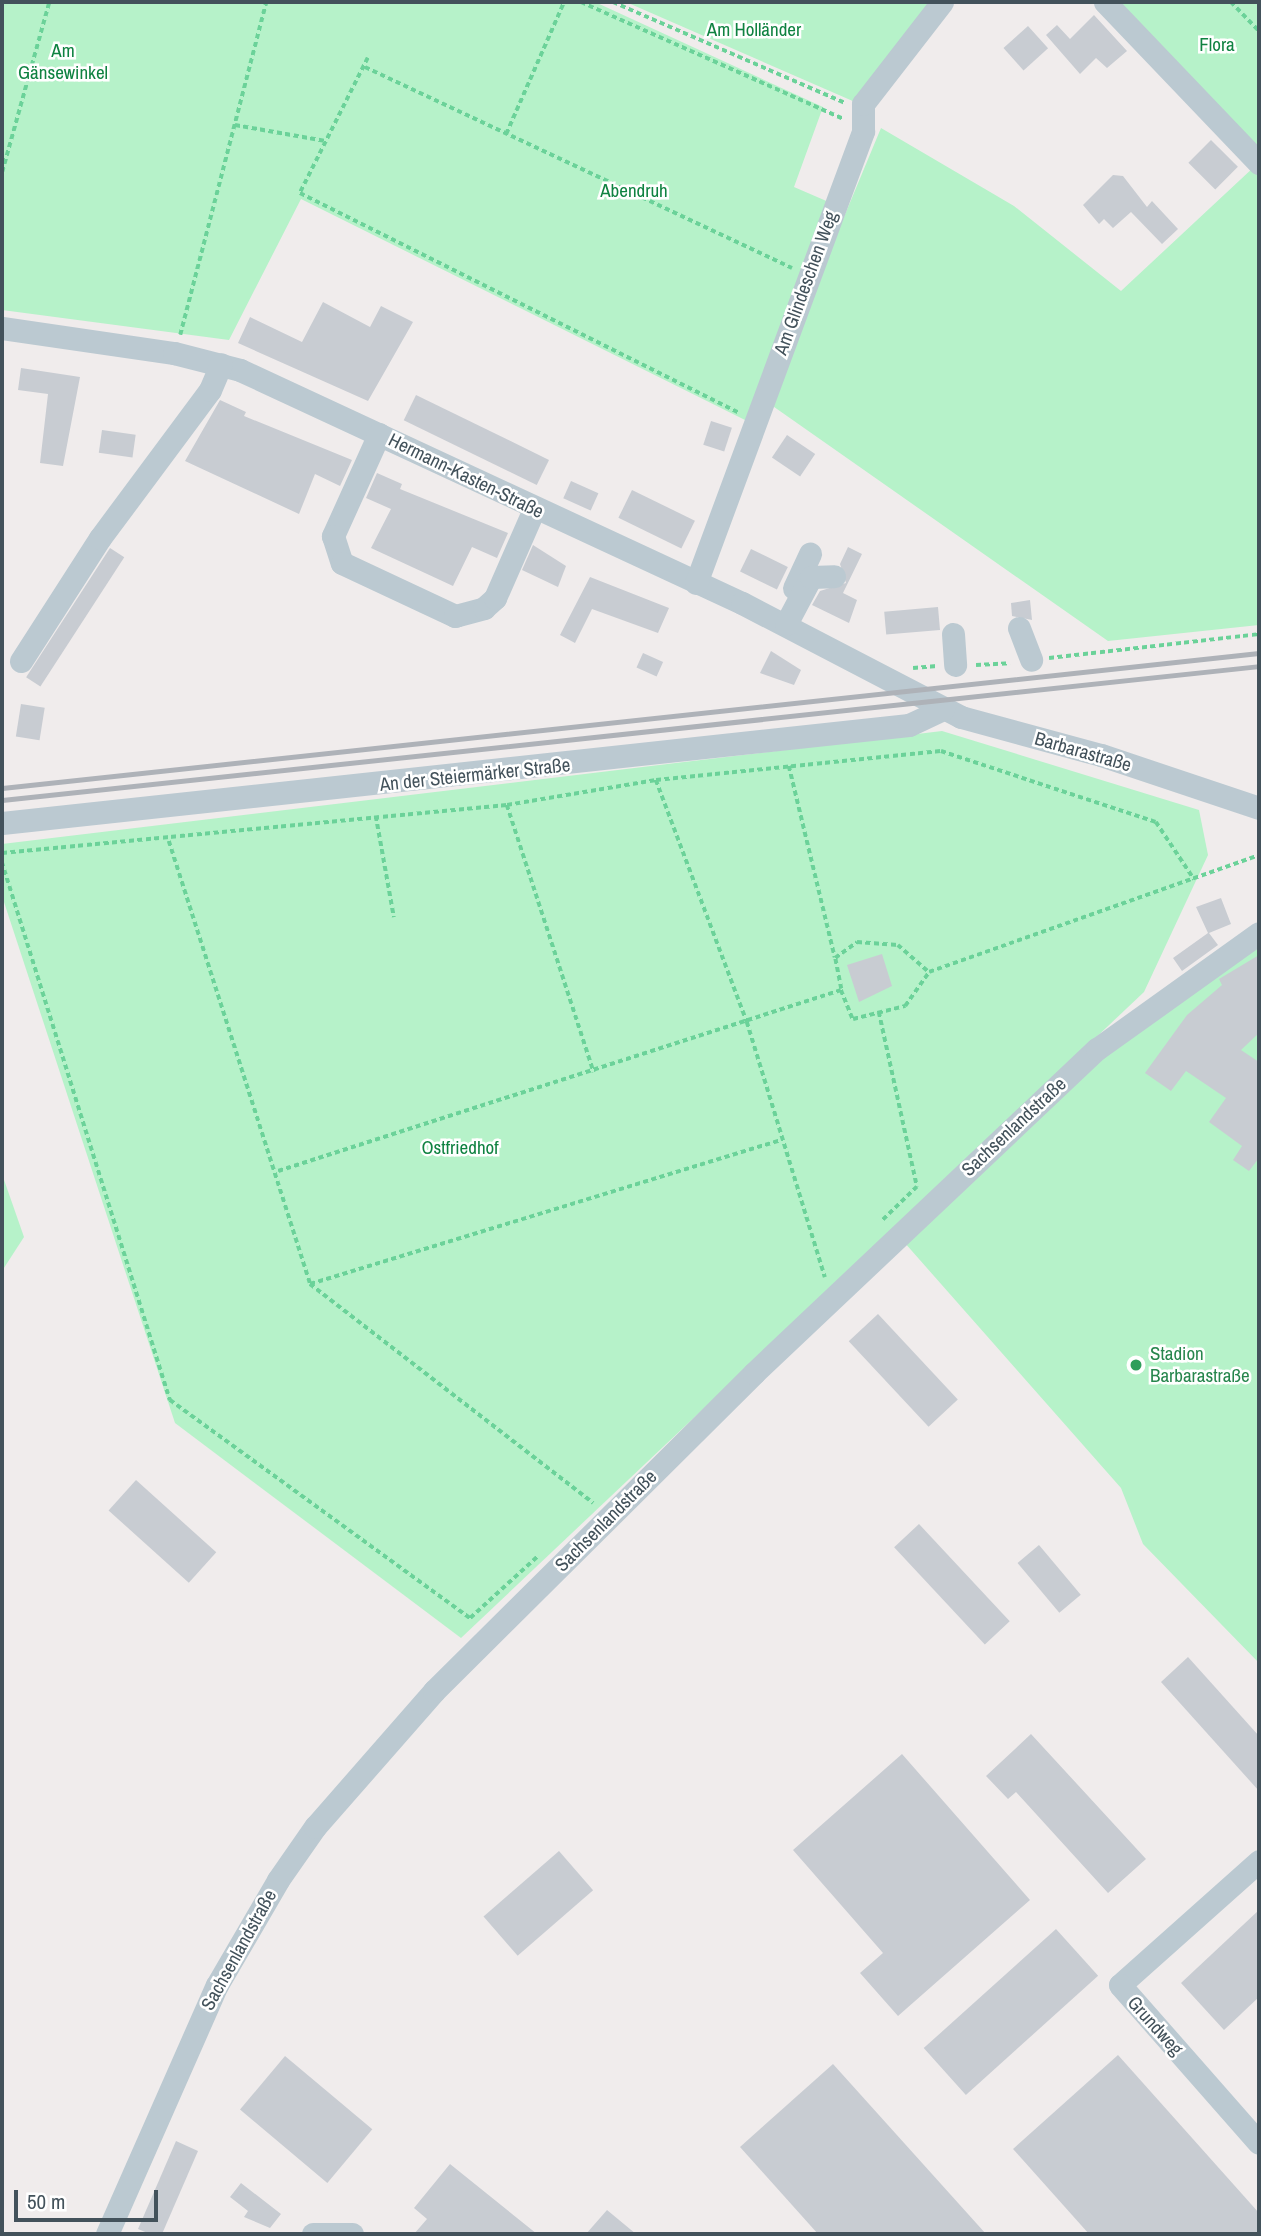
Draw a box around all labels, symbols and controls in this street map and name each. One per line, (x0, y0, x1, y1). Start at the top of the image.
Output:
park label: Am Holländer (707, 19, 801, 41)
park label: Flora (1199, 34, 1235, 56)
park label: Am Gänsewinkel (18, 40, 108, 84)
park label: Abendruh (600, 180, 668, 202)
street label: Am Glindeschen Weg (769, 208, 843, 358)
street label: Hermann-Kasten-Straße (385, 429, 547, 523)
street label: Barbarastraße (1032, 727, 1134, 777)
street label: An der Steiermärker Straße (379, 754, 571, 796)
street label: Sachsenlandstraße (957, 1073, 1071, 1181)
park label: Ostfriedhof (421, 1137, 499, 1159)
place label: Stadion Barbarastraße (1150, 1343, 1250, 1387)
marker: Stadion Barbarastraße (1128, 1357, 1144, 1373)
street label: Sachsenlandstraße (550, 1465, 662, 1577)
street label: Sachsenlandstraße (196, 1886, 282, 2014)
street label: Grundweg (1122, 1992, 1188, 2060)
scale bar (18, 2176, 161, 2220)
text: 50 m (27, 2187, 65, 2216)

